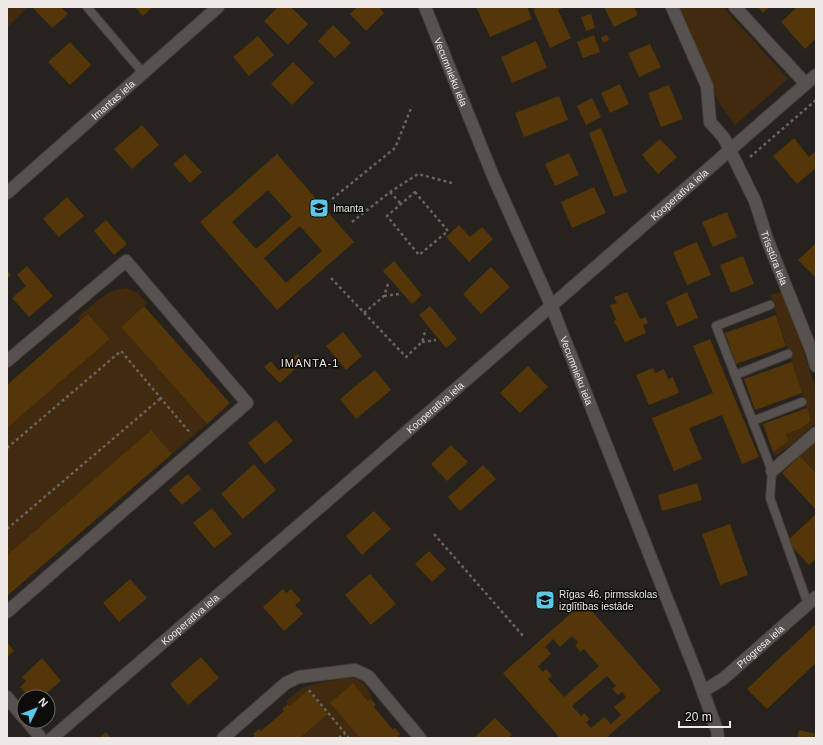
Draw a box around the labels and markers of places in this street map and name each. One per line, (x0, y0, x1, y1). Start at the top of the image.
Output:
school or university icon: Imanta (308, 197, 330, 219)
place label: Imanta (333, 203, 364, 214)
school or university icon: Rīgas 46. pirmsskolas izglītības iestāde (534, 589, 556, 611)
place label: Rīgas 46. pirmsskolas izglītības iestāde (559, 589, 657, 612)

